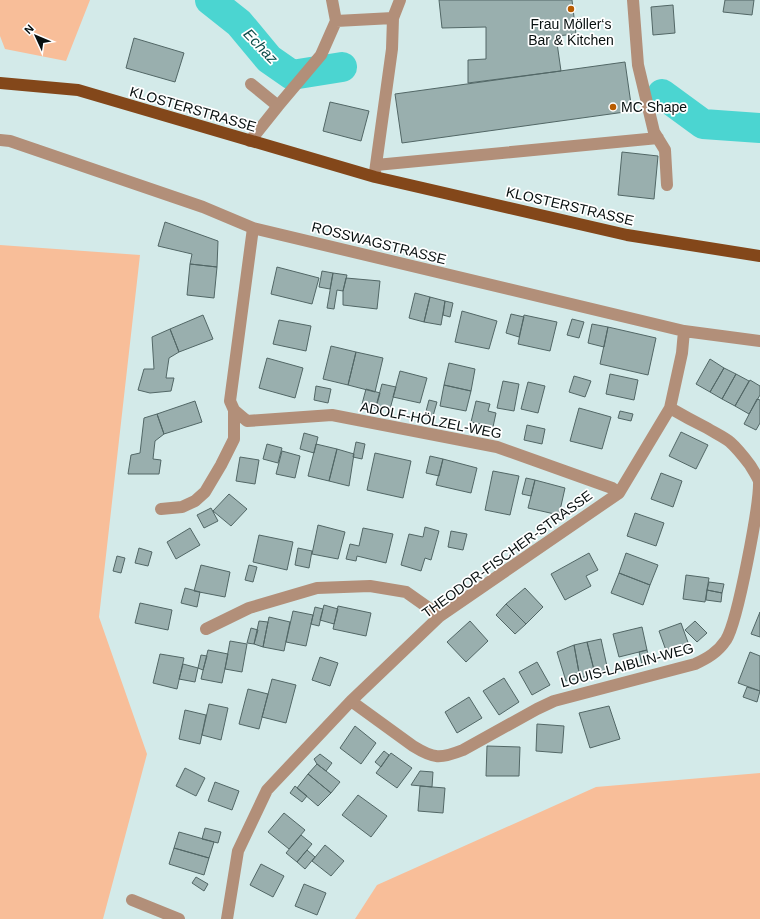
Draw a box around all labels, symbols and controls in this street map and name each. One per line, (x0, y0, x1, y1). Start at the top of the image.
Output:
marker: Frau Möller‘s Bar & Kitchen (566, 4, 576, 14)
north arrow (16, 16, 56, 56)
place label: Frau Möller‘s Bar & Kitchen (528, 16, 614, 48)
text: N (22, 22, 36, 36)
water label: Echaz (240, 25, 282, 67)
street label: KLOSTERSTRASSE (128, 83, 258, 135)
place label: MC Shape (621, 99, 687, 115)
marker: MC Shape (608, 102, 618, 112)
street label: KLOSTERSTRASSE (505, 184, 635, 228)
street label: ROSSWAGSTRASSE (310, 219, 448, 267)
street label: ADOLF-HÖLZEL-WEG (359, 397, 503, 442)
street label: THEODOR-FISCHER-STRASSE (419, 487, 595, 621)
street label: LOUIS-LAIBLIN-WEG (559, 640, 695, 690)

